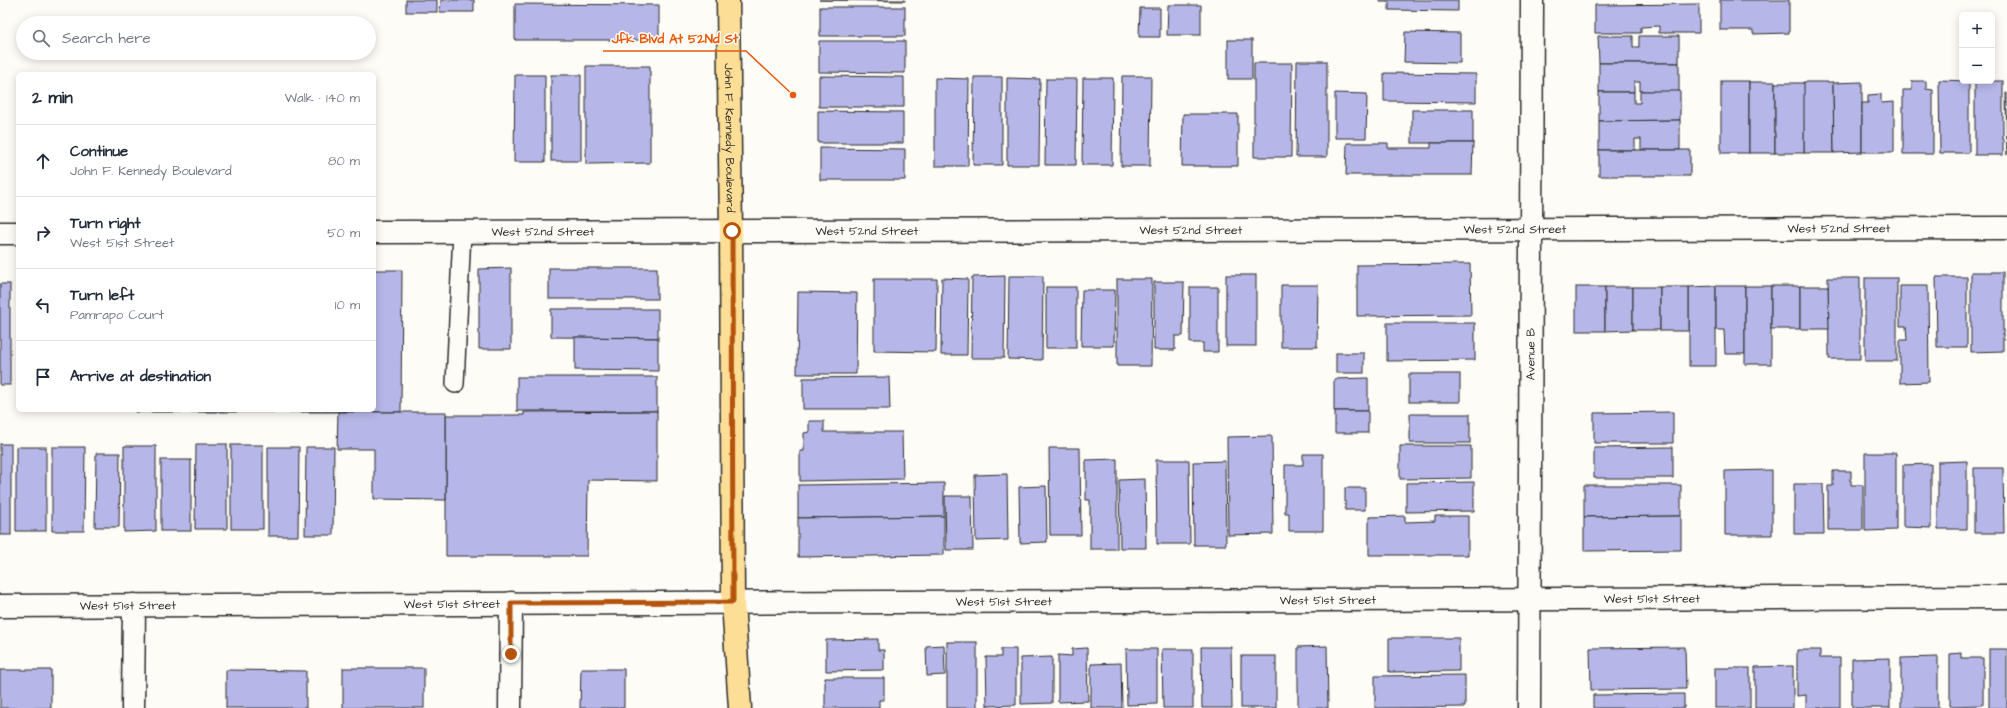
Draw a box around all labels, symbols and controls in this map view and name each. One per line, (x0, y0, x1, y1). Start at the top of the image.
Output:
map controls (1959, 12, 1995, 84)
button: + (1959, 12, 1995, 48)
search box (16, 16, 376, 60)
callout: Jfk Blvd At 52Nd St (603, 26, 746, 51)
icon: search (30, 27, 52, 49)
text: Search here (62, 28, 151, 49)
text: Jfk Blvd At 52Nd St (611, 30, 739, 48)
button: − (1959, 48, 1995, 84)
street label: John F. Kennedy Boulevard (720, 63, 739, 213)
text: 2 min (32, 86, 73, 110)
text: Walk · 140 m (285, 89, 360, 107)
text: Continue (70, 141, 128, 162)
icon: ahead (32, 150, 54, 172)
text: 80 m (328, 152, 360, 170)
text: John F. Kennedy Boulevard (70, 162, 232, 180)
text: Turn right (70, 213, 141, 234)
street label: West 52nd Street (1788, 220, 1891, 237)
street label: West 52nd Street (1140, 221, 1243, 239)
street label: West 52nd Street (1464, 221, 1567, 238)
icon: right (32, 222, 54, 244)
route start (723, 222, 741, 240)
street label: West 52nd Street (816, 222, 919, 239)
street label: West 52nd Street (492, 223, 595, 240)
text: 50 m (327, 224, 360, 242)
text: West 51st Street (70, 234, 174, 252)
text: Turn left (70, 285, 134, 306)
icon: left (32, 294, 54, 316)
text: 10 m (335, 296, 360, 314)
text: Pamrapo Court (70, 306, 164, 324)
street label: Avenue B (1522, 327, 1539, 380)
icon: arrive (32, 366, 54, 388)
text: Arrive at destination (70, 366, 211, 387)
street label: West 51st Street (1604, 590, 1700, 607)
street label: West 51st Street (1280, 591, 1376, 609)
street label: West 51st Street (956, 593, 1052, 610)
street label: West 51st Street (404, 595, 500, 613)
street label: West 51st Street (80, 597, 176, 614)
route end (502, 645, 520, 663)

